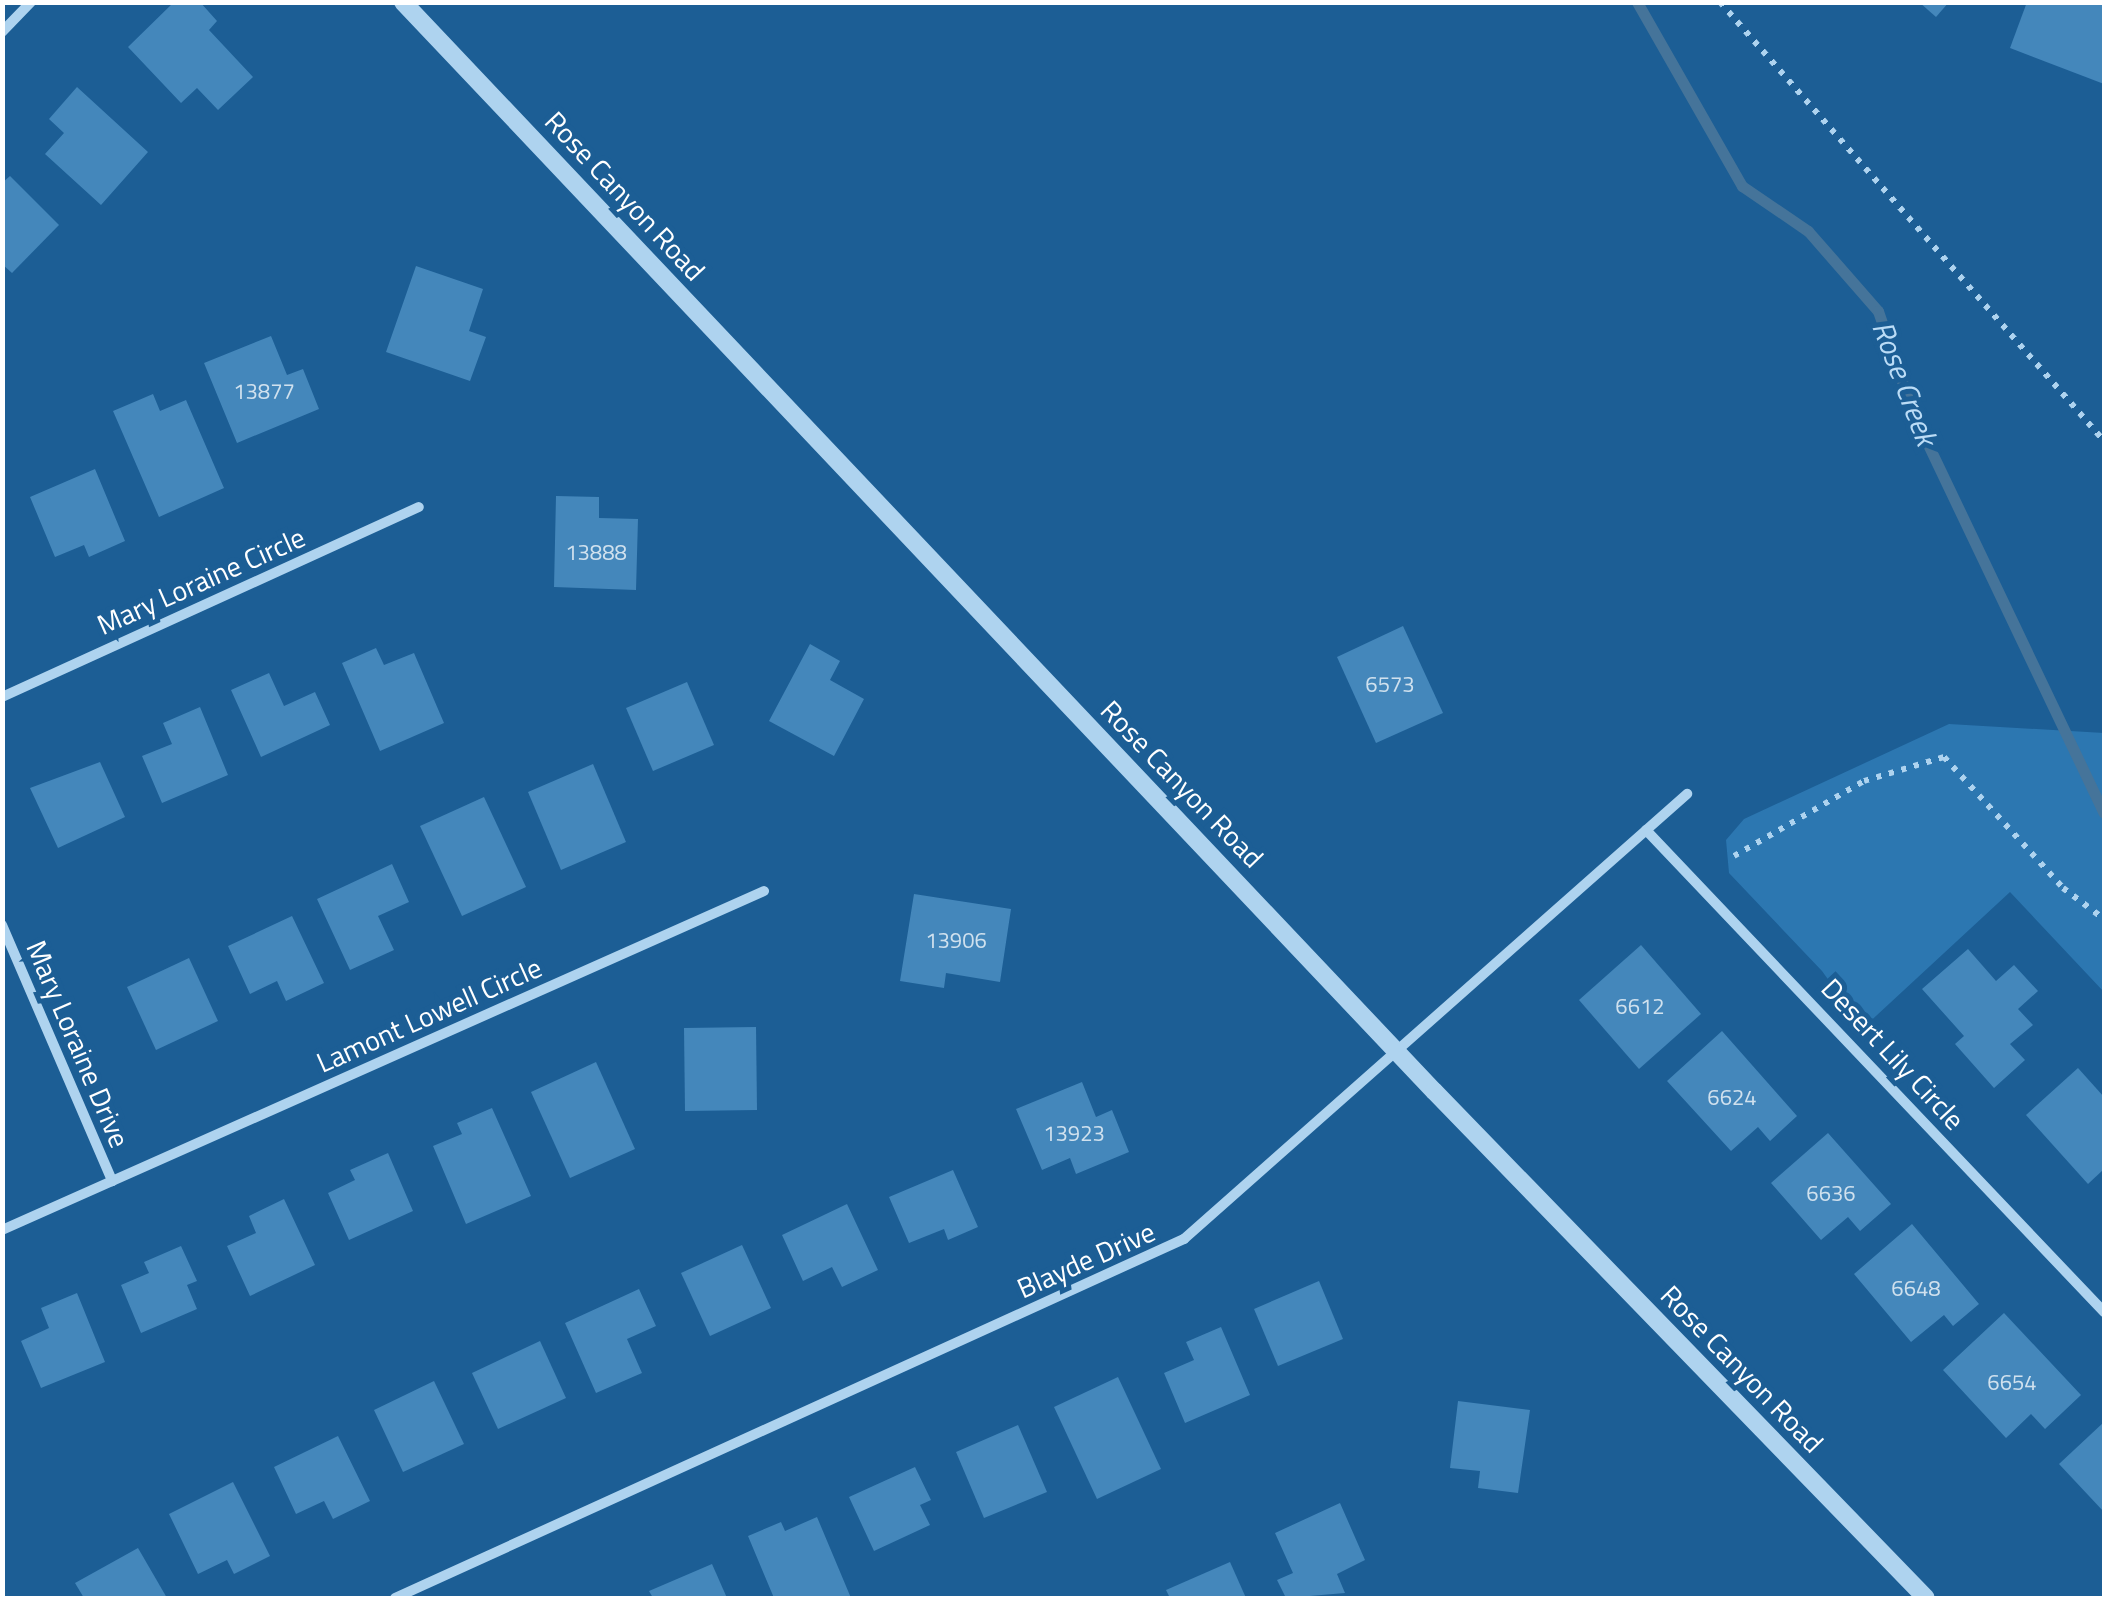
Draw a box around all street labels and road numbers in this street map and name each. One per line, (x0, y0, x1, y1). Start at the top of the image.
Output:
street label: Rose Canyon Road (538, 104, 712, 288)
street label: Mary Loraine Circle (92, 520, 310, 642)
street label: Rose Canyon Road (1094, 694, 1270, 874)
street label: Mary Loraine Drive (19, 936, 137, 1152)
street label: Lamont Lowell Circle (311, 950, 547, 1080)
street label: Desert Lily Circle (1814, 971, 1972, 1137)
street label: Blayde Drive (1012, 1215, 1160, 1305)
street label: Rose Canyon Road (1654, 1279, 1830, 1459)

